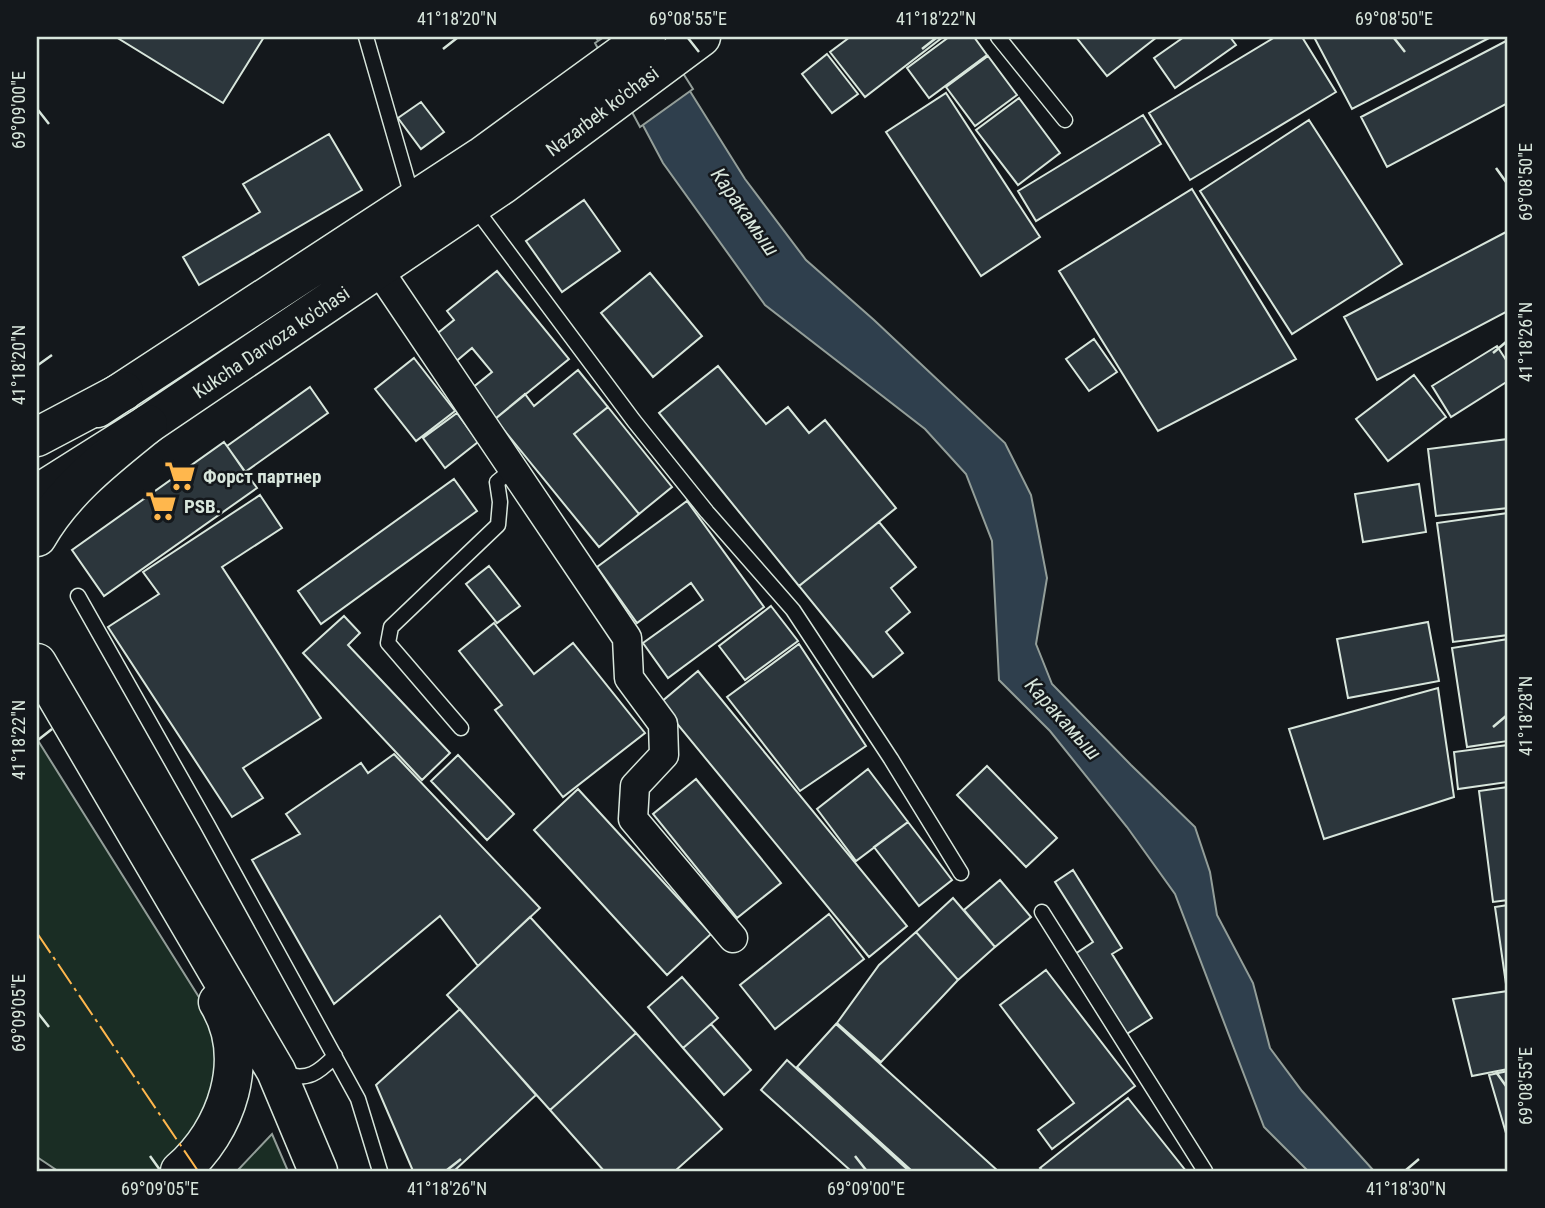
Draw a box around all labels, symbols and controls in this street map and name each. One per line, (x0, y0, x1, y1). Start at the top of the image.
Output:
text: 41°18'20"N (417, 8, 497, 29)
text: 69°08'55"E (649, 8, 727, 29)
text: 41°18'22"N (896, 8, 976, 29)
text: 69°08'50"E (1355, 8, 1433, 29)
street label: Nazarbek ko'chasi (541, 62, 663, 161)
text: 69°09'00"E (8, 71, 29, 149)
text: 69°08'50"E (1515, 143, 1536, 221)
water label: Каракамыш (706, 163, 784, 261)
street label: Kukcha Darvoza ko'chasi (189, 281, 354, 403)
text: 41°18'26"N (1515, 302, 1536, 382)
text: 41°18'20"N (8, 325, 29, 405)
supermarket icon: Форст партнер (163, 459, 197, 493)
place label: Форст партнер (203, 465, 321, 488)
supermarket icon: PSB. (144, 489, 178, 523)
place label: PSB. (184, 495, 221, 518)
water label: Каракамыш (1020, 673, 1106, 765)
text: 41°18'28"N (1515, 676, 1536, 756)
text: 41°18'22"N (8, 700, 29, 780)
text: 69°09'05"E (8, 974, 29, 1052)
text: 69°08'55"E (1515, 1047, 1536, 1125)
text: 69°09'05"E (121, 1178, 199, 1199)
text: 41°18'26"N (407, 1178, 487, 1199)
text: 69°09'00"E (827, 1178, 905, 1199)
text: 41°18'30"N (1366, 1178, 1446, 1199)

